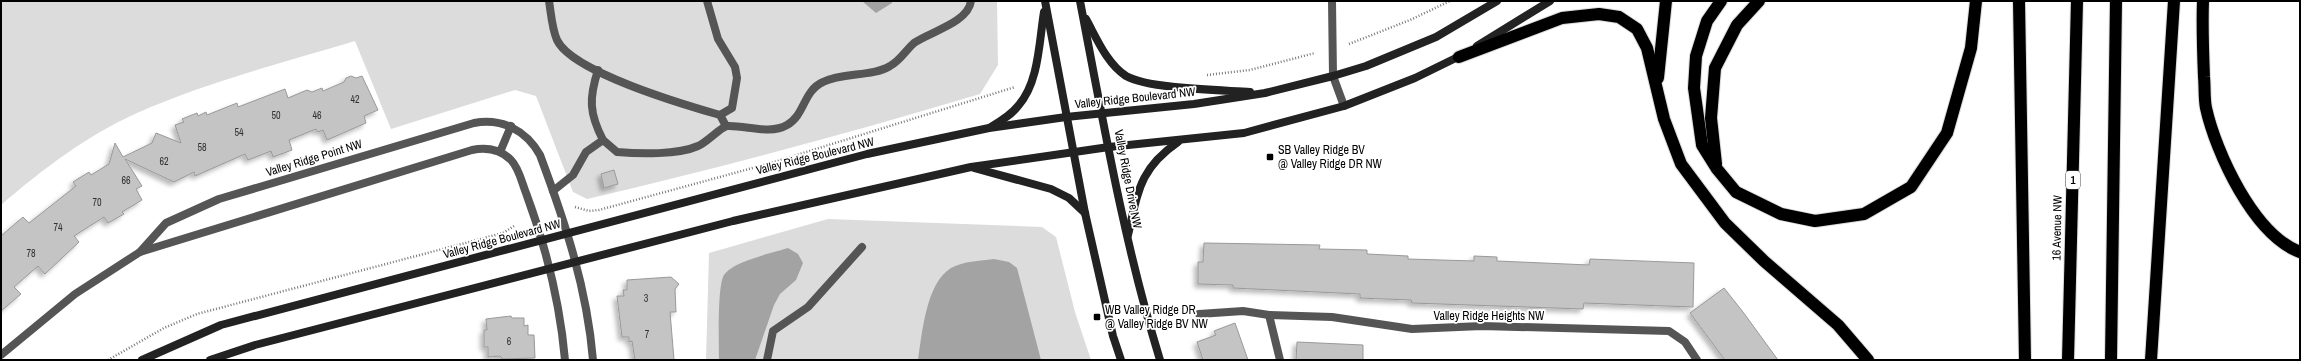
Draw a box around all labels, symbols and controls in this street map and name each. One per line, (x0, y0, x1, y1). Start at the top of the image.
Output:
street label: Valley Ridge Boulevard NW (1074, 84, 1197, 112)
house number: 42 (350, 93, 360, 106)
house number: 50 (271, 109, 281, 122)
house number: 46 (312, 109, 322, 122)
house number: 54 (234, 126, 244, 139)
street label: Valley Ridge Drive NW (1111, 128, 1146, 231)
street label: Valley Ridge Boulevard NW (754, 133, 876, 178)
street label: Valley Ridge Point NW (264, 136, 365, 180)
house number: 58 (197, 141, 207, 154)
place label: SB Valley Ridge BV @ Valley Ridge DR NW (1278, 142, 1383, 172)
marker: SB Valley Ridge BV @ Valley Ridge DR NW (1265, 152, 1275, 162)
house number: 62 (159, 155, 169, 168)
road number: 1 (2066, 171, 2080, 189)
house number: 66 (121, 174, 131, 187)
street label: 16 Avenue NW (2048, 194, 2066, 261)
house number: 70 (92, 196, 102, 209)
street label: Valley Ridge Boulevard NW (441, 215, 563, 262)
house number: 74 (53, 221, 63, 234)
house number: 78 (26, 247, 36, 260)
house number: 3 (644, 292, 649, 305)
place label: WB Valley Ridge DR @ Valley Ridge BV NW (1105, 302, 1208, 332)
street label: Valley Ridge Heights NW (1434, 308, 1545, 324)
marker: WB Valley Ridge DR @ Valley Ridge BV NW (1092, 312, 1102, 322)
house number: 7 (645, 328, 650, 341)
house number: 6 (507, 335, 512, 348)

